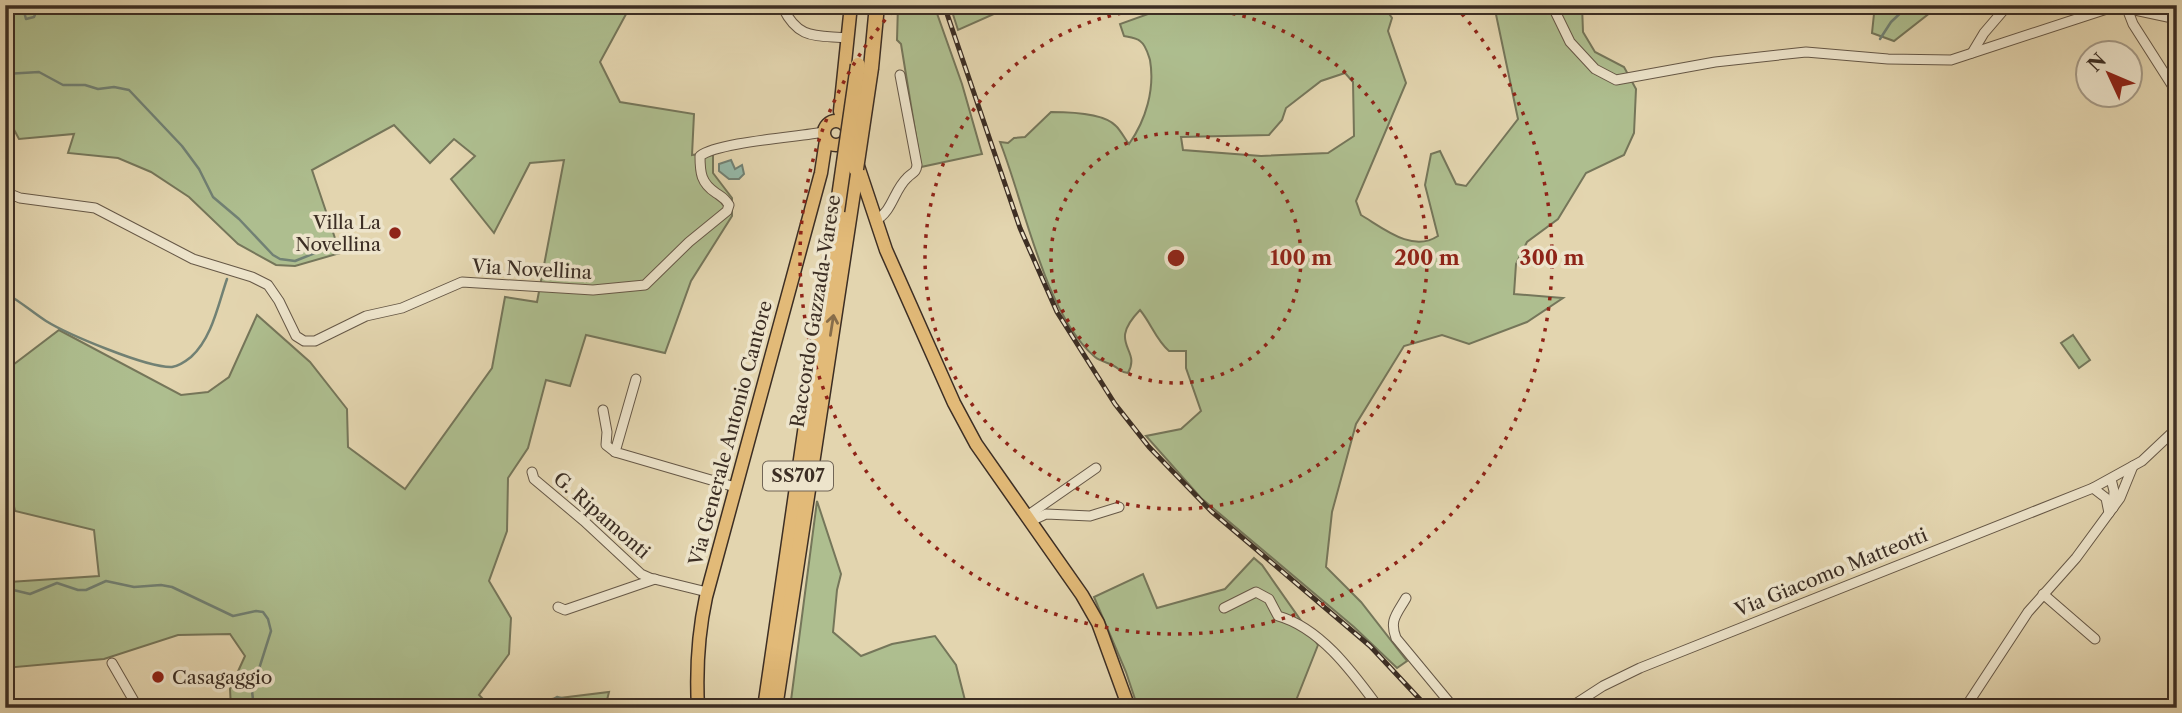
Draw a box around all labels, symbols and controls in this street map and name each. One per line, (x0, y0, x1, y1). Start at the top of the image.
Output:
north arrow (2074, 38, 2144, 108)
text: N (2083, 49, 2111, 76)
street label: Raccordo Gazzada-Varese (786, 193, 845, 429)
place label: Villa La Novellina (295, 211, 381, 256)
marker: Villa La Novellina (387, 225, 403, 241)
text: 100 m (1270, 245, 1332, 270)
text: 200 m (1394, 245, 1460, 270)
text: 300 m (1520, 245, 1584, 270)
centre of rings (1164, 246, 1188, 270)
street label: Via Novellina (470, 255, 593, 284)
street label: Via Generale Antonio Cantore (684, 298, 777, 569)
one-way arrow (826, 314, 839, 337)
road number: SS707 (763, 462, 833, 490)
street label: G. Ripamonti (549, 467, 655, 564)
street label: Via Giacomo Matteotti (1731, 523, 1931, 622)
place label: Casagaggio (172, 666, 272, 689)
marker: Casagaggio (150, 669, 166, 685)

